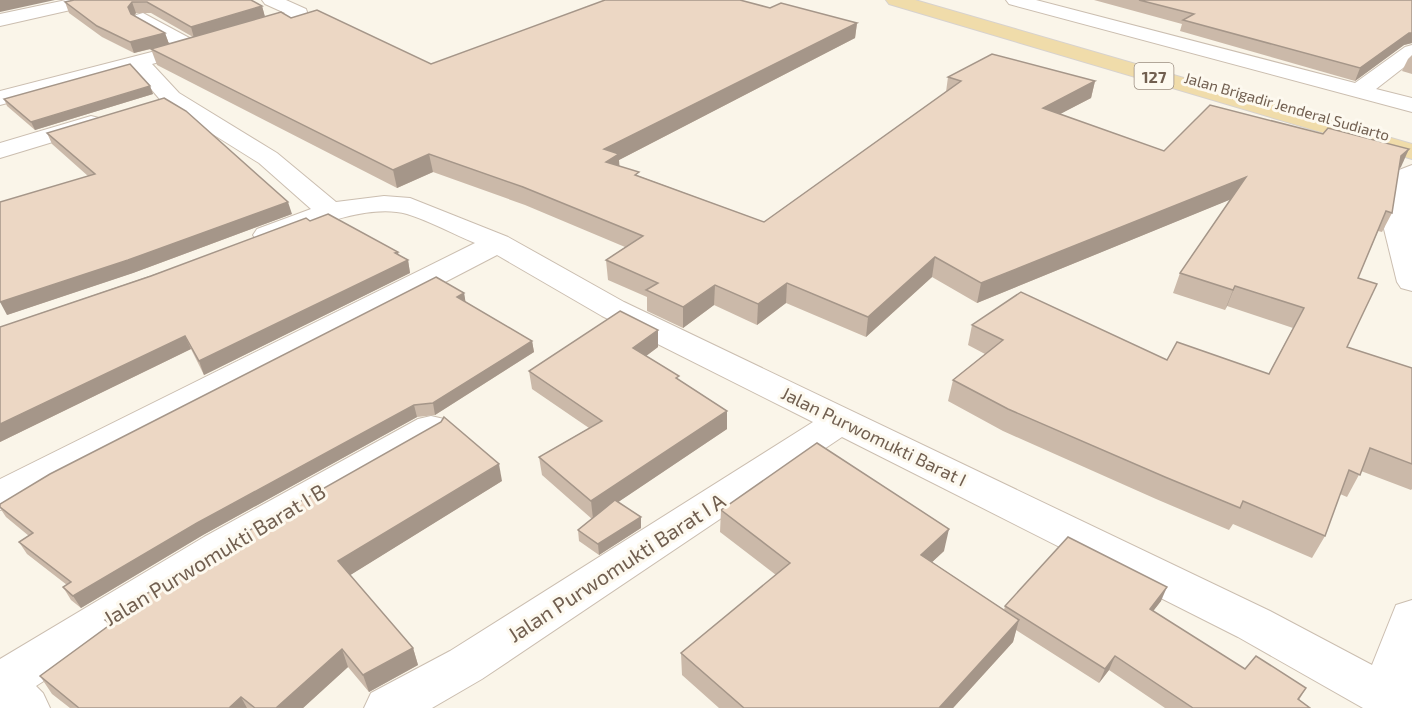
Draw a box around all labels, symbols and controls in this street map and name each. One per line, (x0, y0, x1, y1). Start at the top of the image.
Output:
road number: 127 (1134, 63, 1174, 89)
street label: Jalan Brigadir Jenderal Sudiarto (1182, 68, 1392, 144)
street label: Jalan Purwomukti Barat I (778, 382, 970, 490)
street label: Jalan Purwomukti Barat I B (98, 478, 330, 630)
street label: Jalan Purwomukti Barat I A (503, 487, 729, 647)

